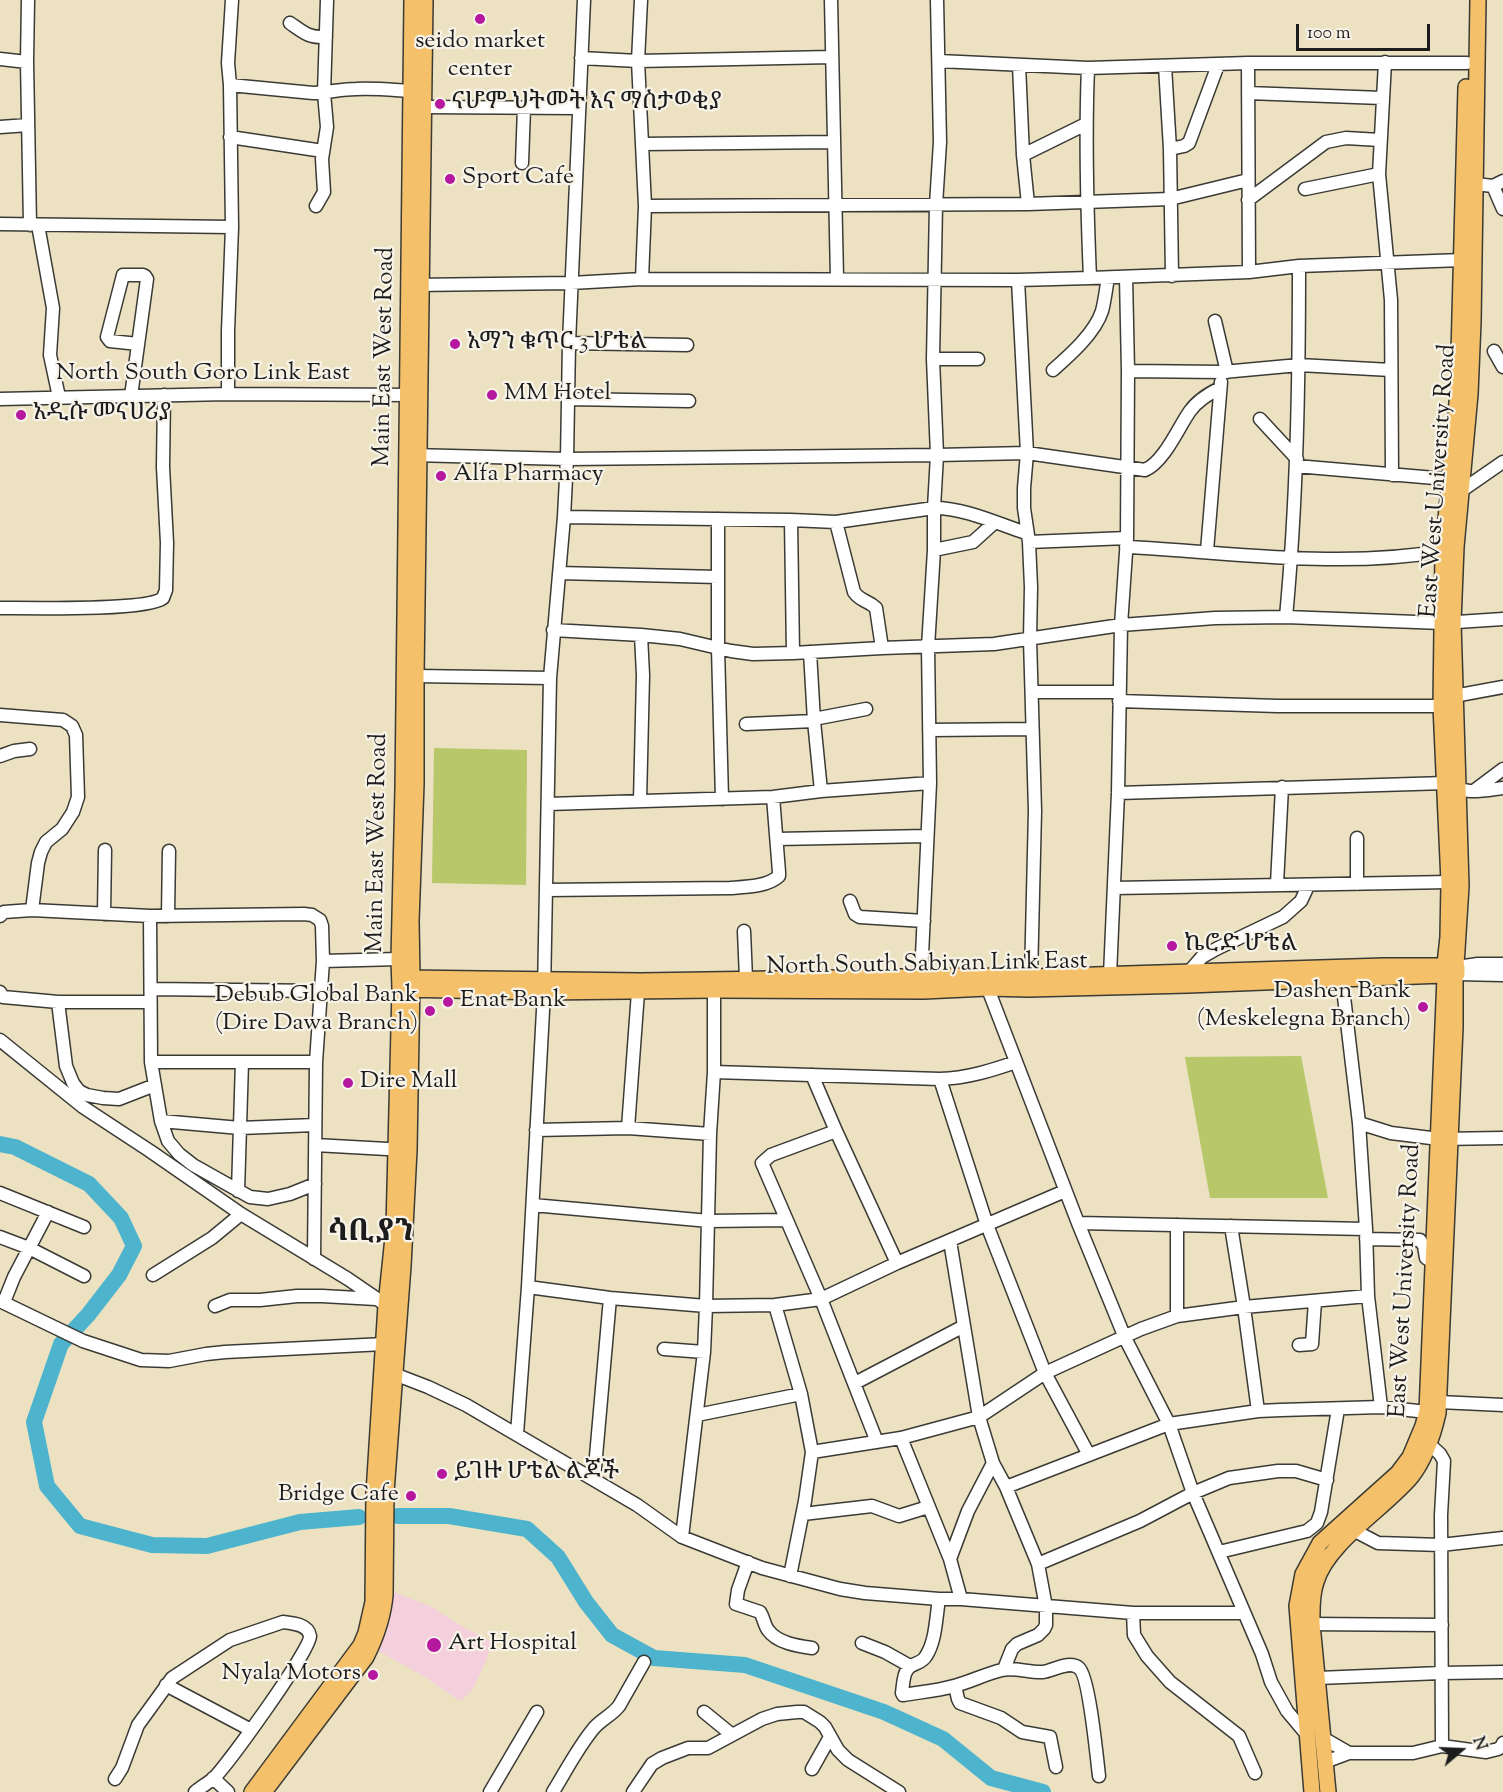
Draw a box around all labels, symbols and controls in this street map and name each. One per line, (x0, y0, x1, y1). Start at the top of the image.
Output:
marker: seido market center (473, 12, 487, 26)
scale bar (1299, 12, 1432, 50)
text: 100 m (1307, 21, 1351, 47)
place label: seido market center (415, 29, 545, 85)
place label: ናሆም ህትመት እና ማስታወቂያ (452, 90, 722, 118)
marker: ናሆም ህትመት እና ማስታወቂያ (433, 97, 447, 111)
place label: Sport Cafe (462, 165, 574, 193)
marker: Sport Cafe (443, 172, 457, 186)
street label: Main East West Road (370, 247, 402, 467)
place label: አማን ቁጥር 3 ሆቴል (467, 330, 647, 358)
marker: አማን ቁጥር 3 ሆቴል (448, 337, 462, 351)
street label: East West University Road (1416, 343, 1464, 619)
street label: North South Goro Link East (56, 361, 350, 389)
place label: MM Hotel (504, 381, 611, 409)
marker: MM Hotel (485, 388, 499, 402)
place label: አዲሱ መናሀሪያ (33, 401, 171, 429)
marker: አዲሱ መናሀሪያ (14, 408, 28, 422)
place label: Alfa Pharmacy (453, 462, 604, 490)
marker: Alfa Pharmacy (434, 469, 448, 483)
street label: Main East West Road (363, 733, 395, 953)
place label: ኬሮድ ሆቴል (1184, 932, 1297, 960)
marker: ኬሮድ ሆቴል (1165, 939, 1179, 953)
street label: North South Sabiyan Link East (766, 949, 1088, 983)
place label: Dashen Bank (Meskelegna Branch) (1197, 979, 1411, 1035)
place label: Debub Global Bank (Dire Dawa Branch) (215, 983, 418, 1039)
place label: Enat Bank (460, 988, 566, 1016)
marker: Enat Bank (441, 995, 455, 1009)
marker: Dashen Bank (Meskelegna Branch) (1416, 1000, 1430, 1014)
marker: Debub Global Bank (Dire Dawa Branch) (423, 1004, 437, 1018)
place label: Dire Mall (360, 1069, 458, 1097)
marker: Dire Mall (341, 1076, 355, 1090)
street label: East West University Road (1385, 1143, 1429, 1419)
district label: ሳቢያን (328, 1217, 414, 1253)
place label: ይገዙ ሆቴል ልጆች (454, 1460, 619, 1488)
marker: ይገዙ ሆቴል ልጆች (435, 1467, 449, 1481)
place label: Bridge Cafe (278, 1482, 399, 1510)
marker: Bridge Cafe (404, 1489, 418, 1503)
place label: Art Hospital (448, 1631, 577, 1659)
marker: Art Hospital (425, 1636, 443, 1654)
place label: Nyala Motors (222, 1661, 361, 1689)
marker: Nyala Motors (366, 1668, 380, 1682)
north arrow (1431, 1720, 1491, 1780)
text: N (1466, 1734, 1491, 1754)

